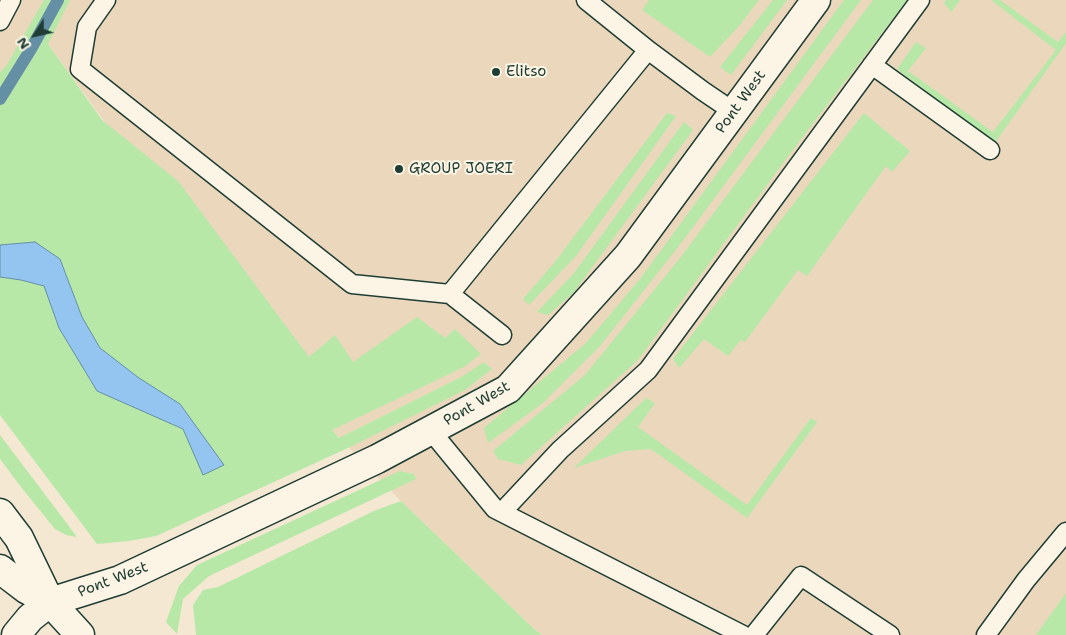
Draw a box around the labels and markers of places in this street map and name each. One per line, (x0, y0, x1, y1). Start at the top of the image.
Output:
place label: Elitso (506, 63, 546, 81)
marker: Elitso (490, 66, 502, 78)
place label: GROUP JOERI (409, 160, 513, 178)
marker: GROUP JOERI (393, 163, 405, 175)

